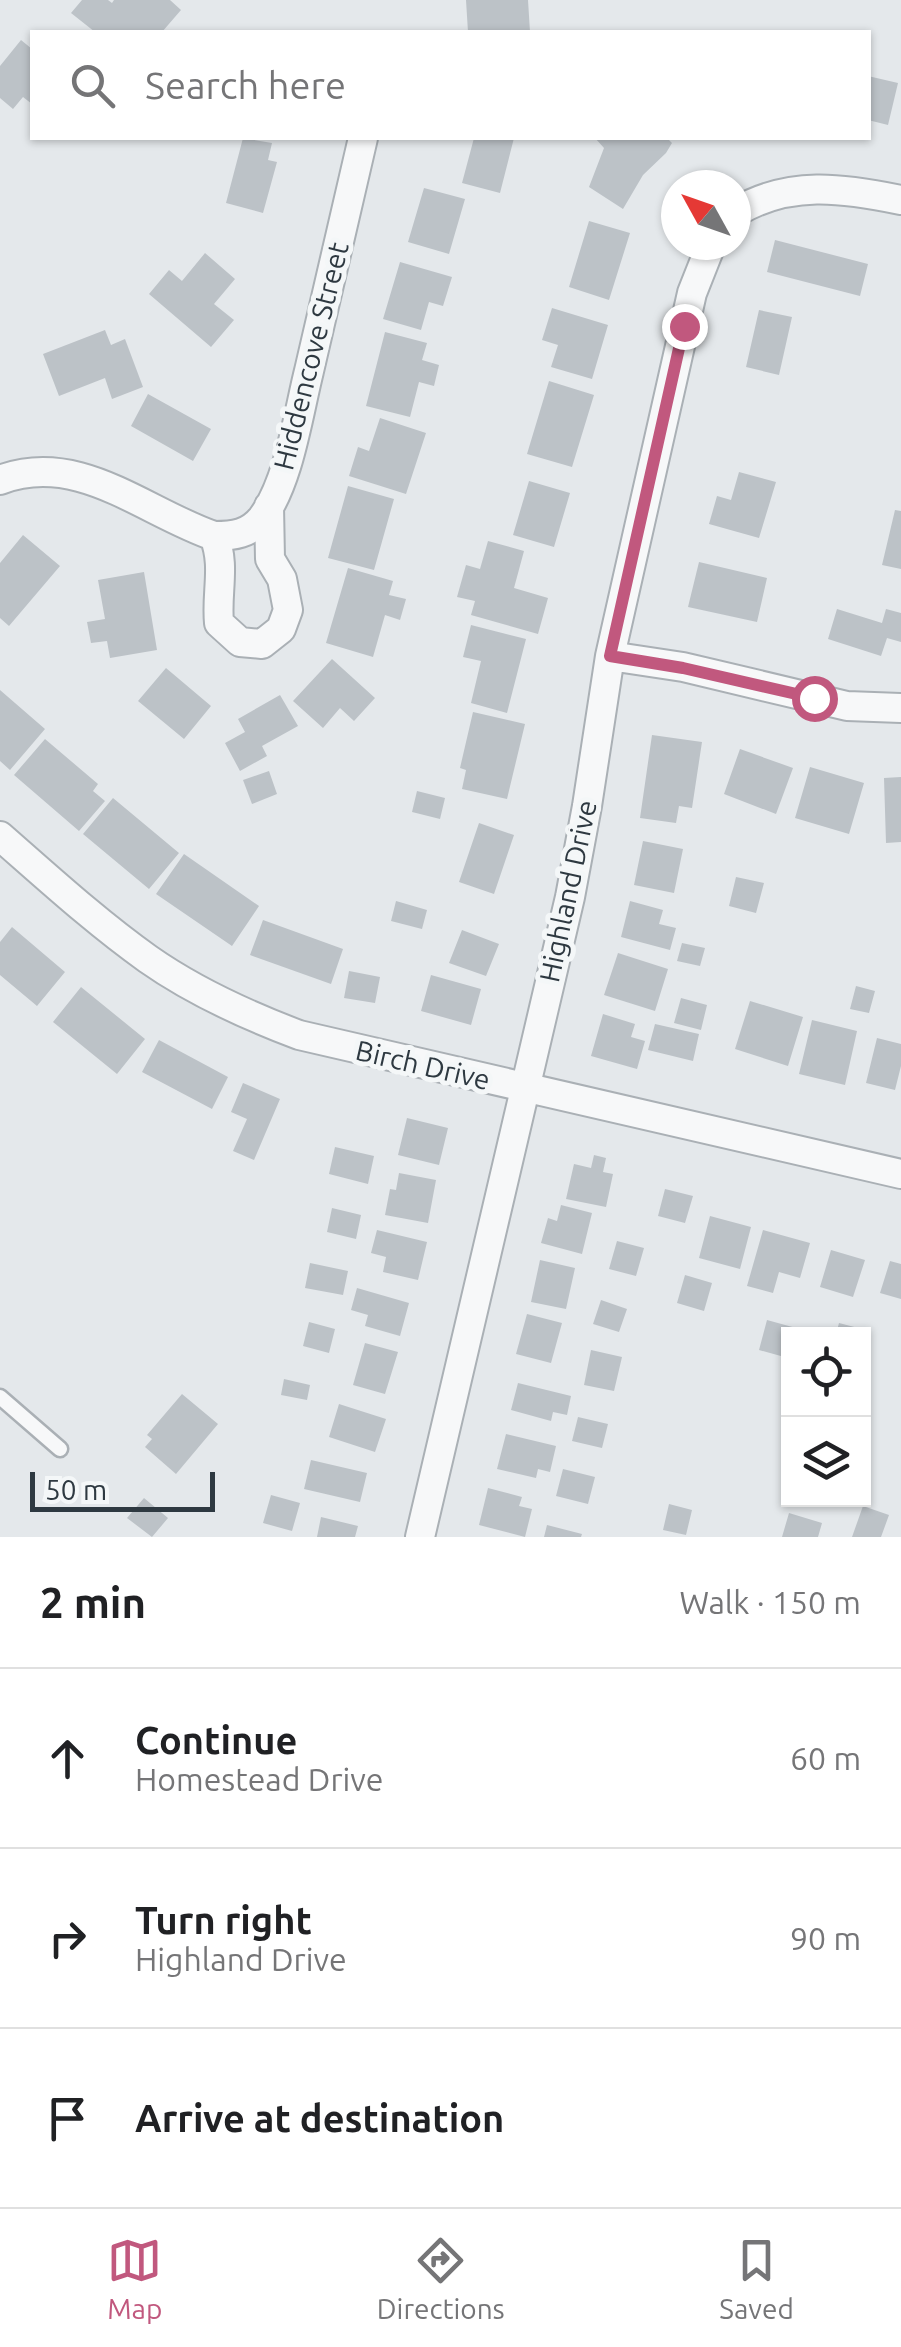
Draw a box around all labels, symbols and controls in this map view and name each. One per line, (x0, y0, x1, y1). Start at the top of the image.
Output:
search box (30, 30, 871, 140)
icon: search (65, 58, 120, 113)
text: Search here (145, 64, 346, 106)
north arrow (661, 170, 751, 260)
street label: Hiddencove Street (267, 239, 354, 473)
route end (662, 304, 708, 350)
route start (792, 676, 838, 722)
street label: Highland Drive (533, 797, 602, 985)
street label: Birch Drive (353, 1034, 493, 1095)
map controls (781, 1327, 871, 1507)
button: locate (781, 1327, 871, 1417)
button: layers (781, 1417, 871, 1507)
scale bar (30, 1467, 215, 1512)
text: 50 m (45, 1474, 107, 1505)
text: 2 min (40, 1579, 146, 1626)
text: Walk · 150 m (679, 1584, 861, 1620)
text: Continue (135, 1719, 297, 1761)
icon: ahead (40, 1731, 95, 1786)
text: 60 m (790, 1740, 861, 1776)
text: Homestead Drive (135, 1761, 384, 1797)
text: Turn right (135, 1899, 312, 1941)
icon: right (40, 1911, 95, 1966)
text: 90 m (790, 1920, 861, 1956)
text: Highland Drive (135, 1941, 347, 1977)
icon: arrive (40, 2091, 95, 2146)
text: Arrive at destination (135, 2097, 504, 2139)
tab: Map (107, 2233, 162, 2324)
tab: Directions (377, 2233, 505, 2324)
tab: Saved (719, 2233, 794, 2324)

